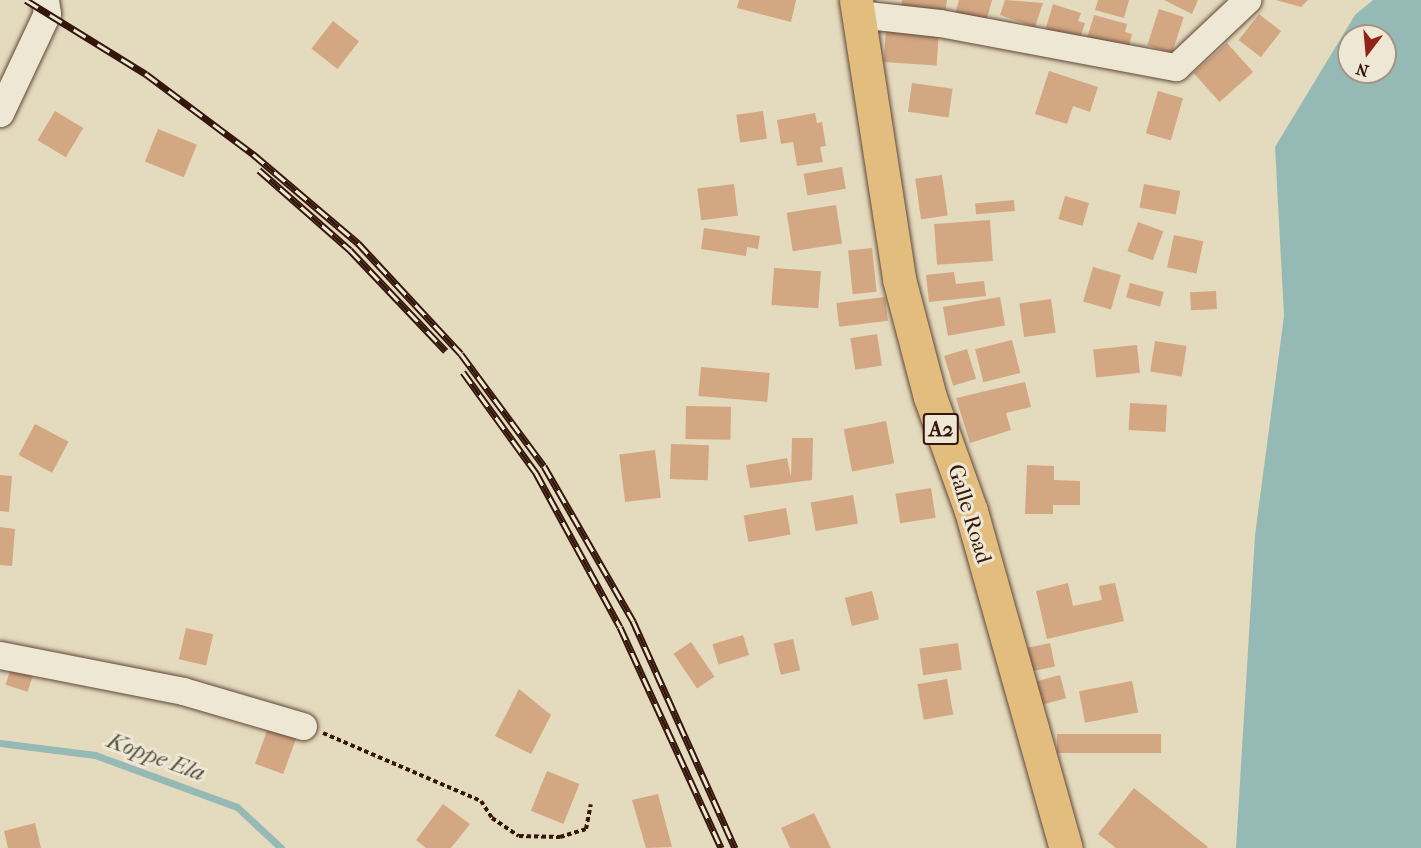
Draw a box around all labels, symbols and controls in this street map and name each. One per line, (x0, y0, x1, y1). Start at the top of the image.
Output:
north arrow (1337, 24, 1397, 84)
text: N (1354, 59, 1371, 81)
road number: A2 (922, 411, 960, 447)
street label: Galle Road (941, 461, 997, 567)
water label: Koppe Ela (103, 726, 209, 788)

